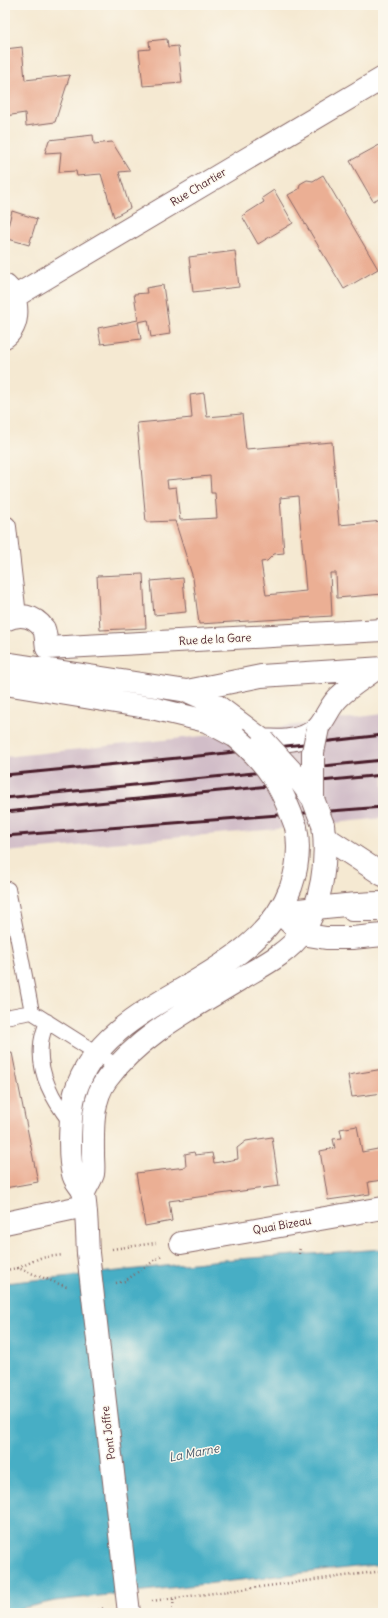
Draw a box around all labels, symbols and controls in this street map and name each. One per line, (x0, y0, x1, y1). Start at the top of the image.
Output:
street label: Rue Chartier (167, 165, 229, 209)
street label: Rue de la Gare (178, 630, 252, 648)
street label: Quai Bizeau (252, 1213, 313, 1237)
street label: Pont Joffre (98, 1405, 118, 1461)
water label: La Marne (167, 1440, 222, 1465)

